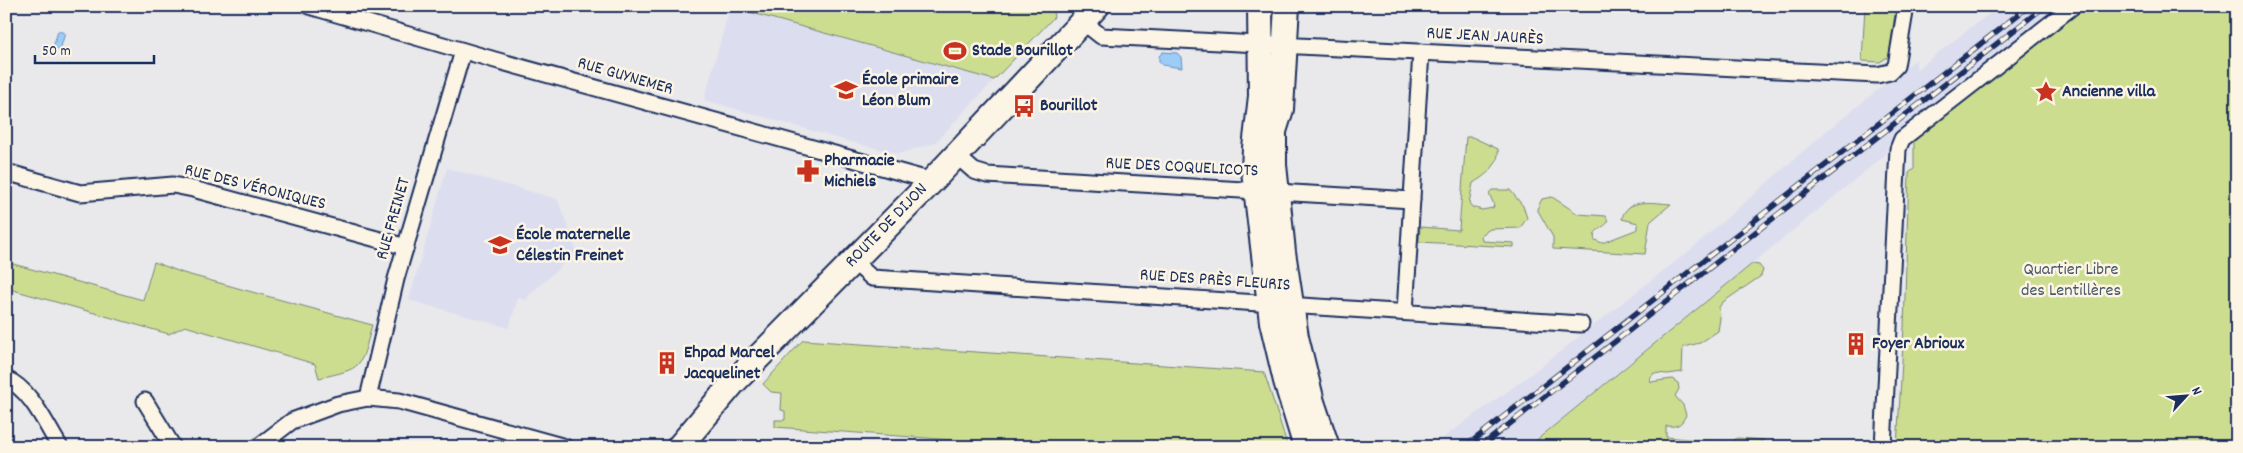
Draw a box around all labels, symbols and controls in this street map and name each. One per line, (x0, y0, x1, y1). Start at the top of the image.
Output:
street label: RUE JEAN JAURÈS (1426, 21, 1544, 53)
scale bar (35, 32, 154, 64)
sports icon: Stade Bourillot (942, 38, 968, 64)
place label: Stade Bourillot (972, 39, 1073, 64)
text: 50 m (42, 41, 71, 63)
street label: RUE GUYNEMER (574, 51, 676, 103)
place label: École primaire Léon Blum (862, 68, 959, 114)
school or university icon: École primaire Léon Blum (833, 77, 859, 103)
place icon: Ancienne villa (2033, 79, 2059, 105)
place label: Ancienne villa (2062, 80, 2156, 105)
bus stop icon: Bourillot (1011, 93, 1037, 119)
place label: Bourillot (1040, 94, 1098, 119)
place label: Pharmacie Michiels (824, 149, 895, 195)
street label: RUE DES COQUELICOTS (1105, 152, 1259, 184)
street label: RUE DES VÉRONIQUES (182, 158, 328, 218)
pharmacy icon: Pharmacie Michiels (795, 158, 821, 184)
street label: RUE FREINET (370, 175, 418, 263)
street label: ROUTE DE DIJON (840, 178, 934, 274)
place label: École maternelle Célestin Freinet (516, 223, 631, 269)
school or university icon: École maternelle Célestin Freinet (487, 232, 513, 258)
park label: Quartier Libre des Lentillères (2021, 258, 2121, 304)
street label: RUE DES PRÈS FLEURIS (1139, 263, 1291, 299)
building icon: Foyer Abrioux (1843, 331, 1869, 357)
place label: Foyer Abrioux (1872, 332, 1964, 357)
place label: Ehpad Marcel Jacquelinet (684, 341, 776, 387)
building icon: Ehpad Marcel Jacquelinet (654, 350, 680, 376)
north arrow (2160, 370, 2210, 420)
text: N (2185, 384, 2206, 399)

